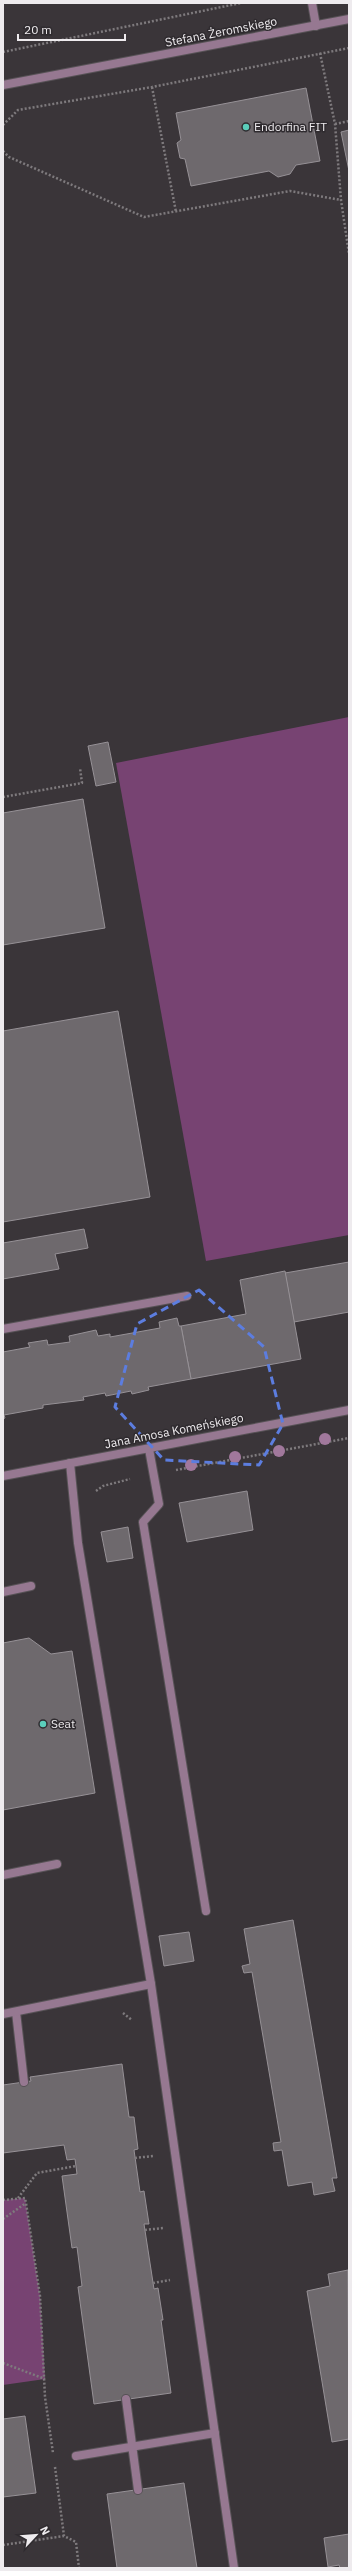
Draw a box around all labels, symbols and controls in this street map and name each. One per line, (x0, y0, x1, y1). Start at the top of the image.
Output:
street label: Stefana Żeromskiego (164, 13, 278, 50)
scale bar (18, 16, 125, 42)
text: 20 m (24, 22, 52, 37)
place label: Endorfina FIT (254, 119, 327, 134)
marker: Endorfina FIT (241, 122, 251, 132)
street label: Jana Amosa Komeńskiego (103, 1410, 245, 1451)
place label: Seat (51, 1716, 75, 1731)
marker: Seat (38, 1719, 48, 1729)
north arrow (16, 2515, 56, 2555)
text: N (37, 2524, 53, 2537)

